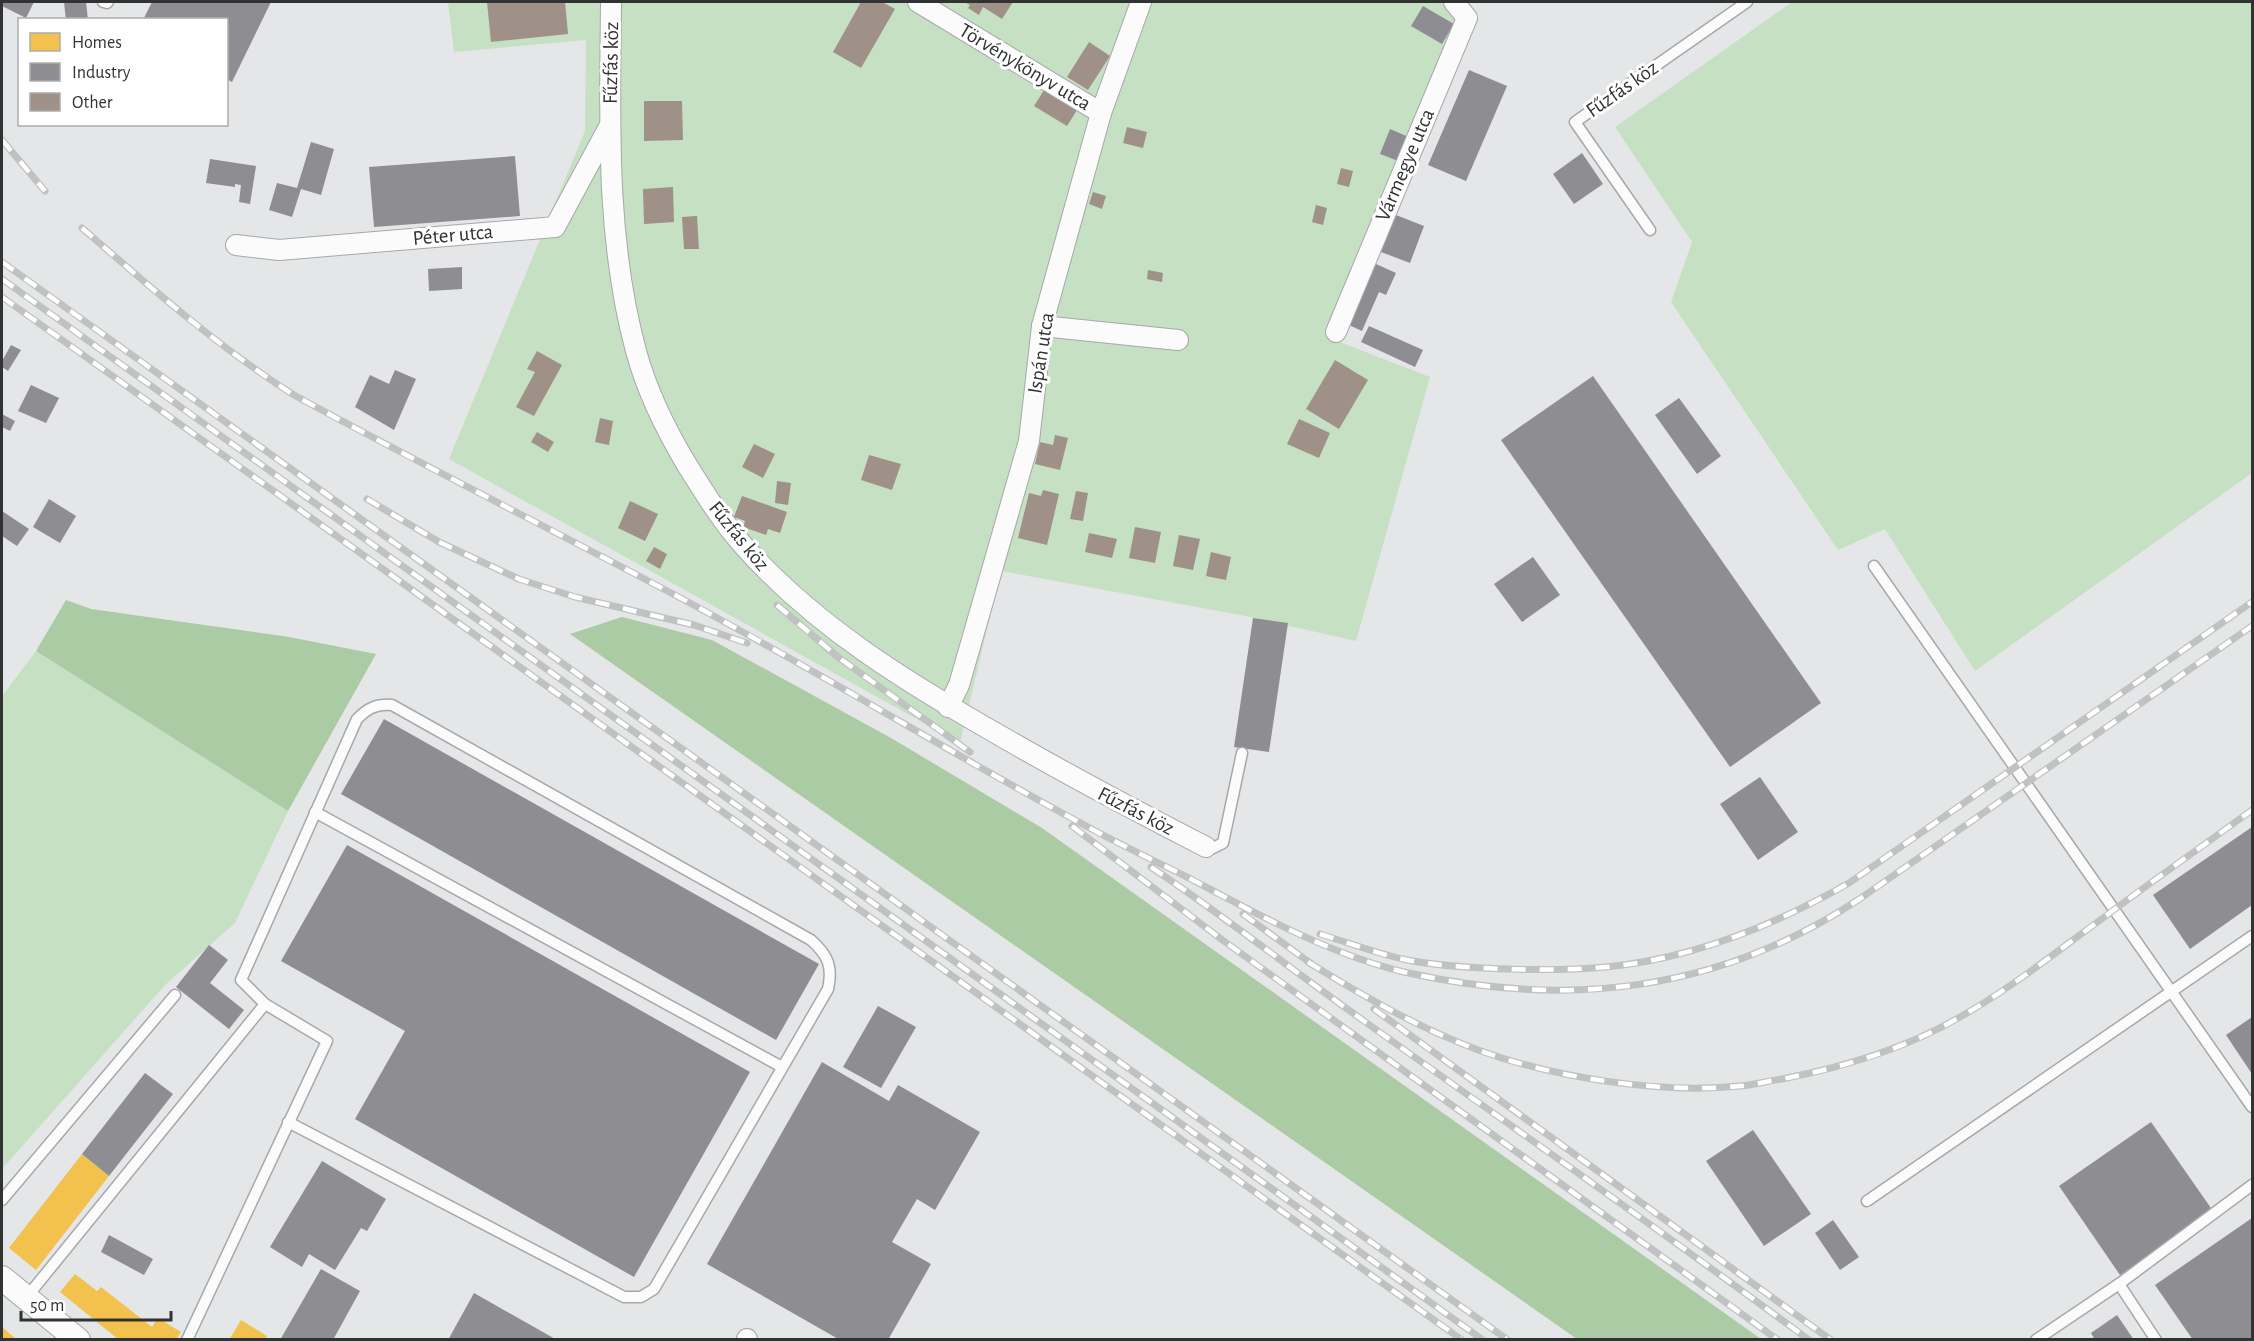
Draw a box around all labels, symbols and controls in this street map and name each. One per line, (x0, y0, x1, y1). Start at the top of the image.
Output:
legend (18, 18, 228, 126)
street label: Törvénykönyv utca (956, 20, 1095, 115)
street label: Fűzfás köz (600, 22, 622, 104)
text: Homes (72, 34, 122, 52)
street label: Fűzfás köz (1582, 57, 1662, 121)
text: Industry (72, 64, 131, 82)
text: Other (72, 94, 113, 112)
street label: Vármegye utca (1372, 105, 1438, 224)
street label: Péter utca (412, 221, 494, 249)
street label: Ispán utca (1024, 310, 1058, 395)
street label: Fűzfás köz (705, 497, 773, 575)
street label: Fűzfás köz (1094, 783, 1178, 839)
scale bar (21, 1284, 171, 1322)
text: 50 m (30, 1297, 64, 1315)

